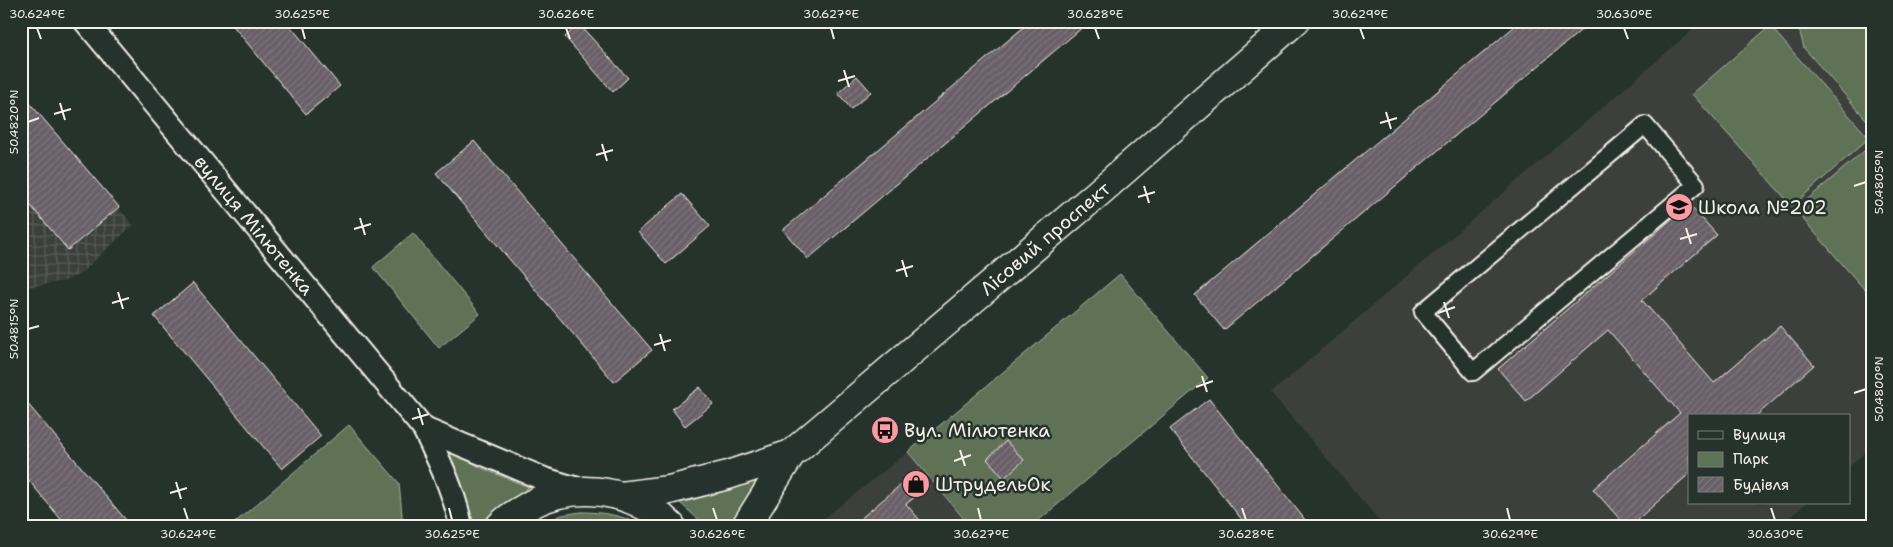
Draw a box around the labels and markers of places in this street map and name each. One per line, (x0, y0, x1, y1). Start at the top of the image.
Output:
school or university icon: Школа №202 (1664, 192, 1694, 222)
place label: Школа №202 (1698, 195, 1827, 220)
bus stop icon: Вул. Мілютенка (870, 415, 900, 445)
place label: Вул. Мілютенка (904, 418, 1050, 443)
shop icon: ШтрудельОк (901, 469, 931, 499)
place label: ШтрудельОк (935, 472, 1051, 497)

